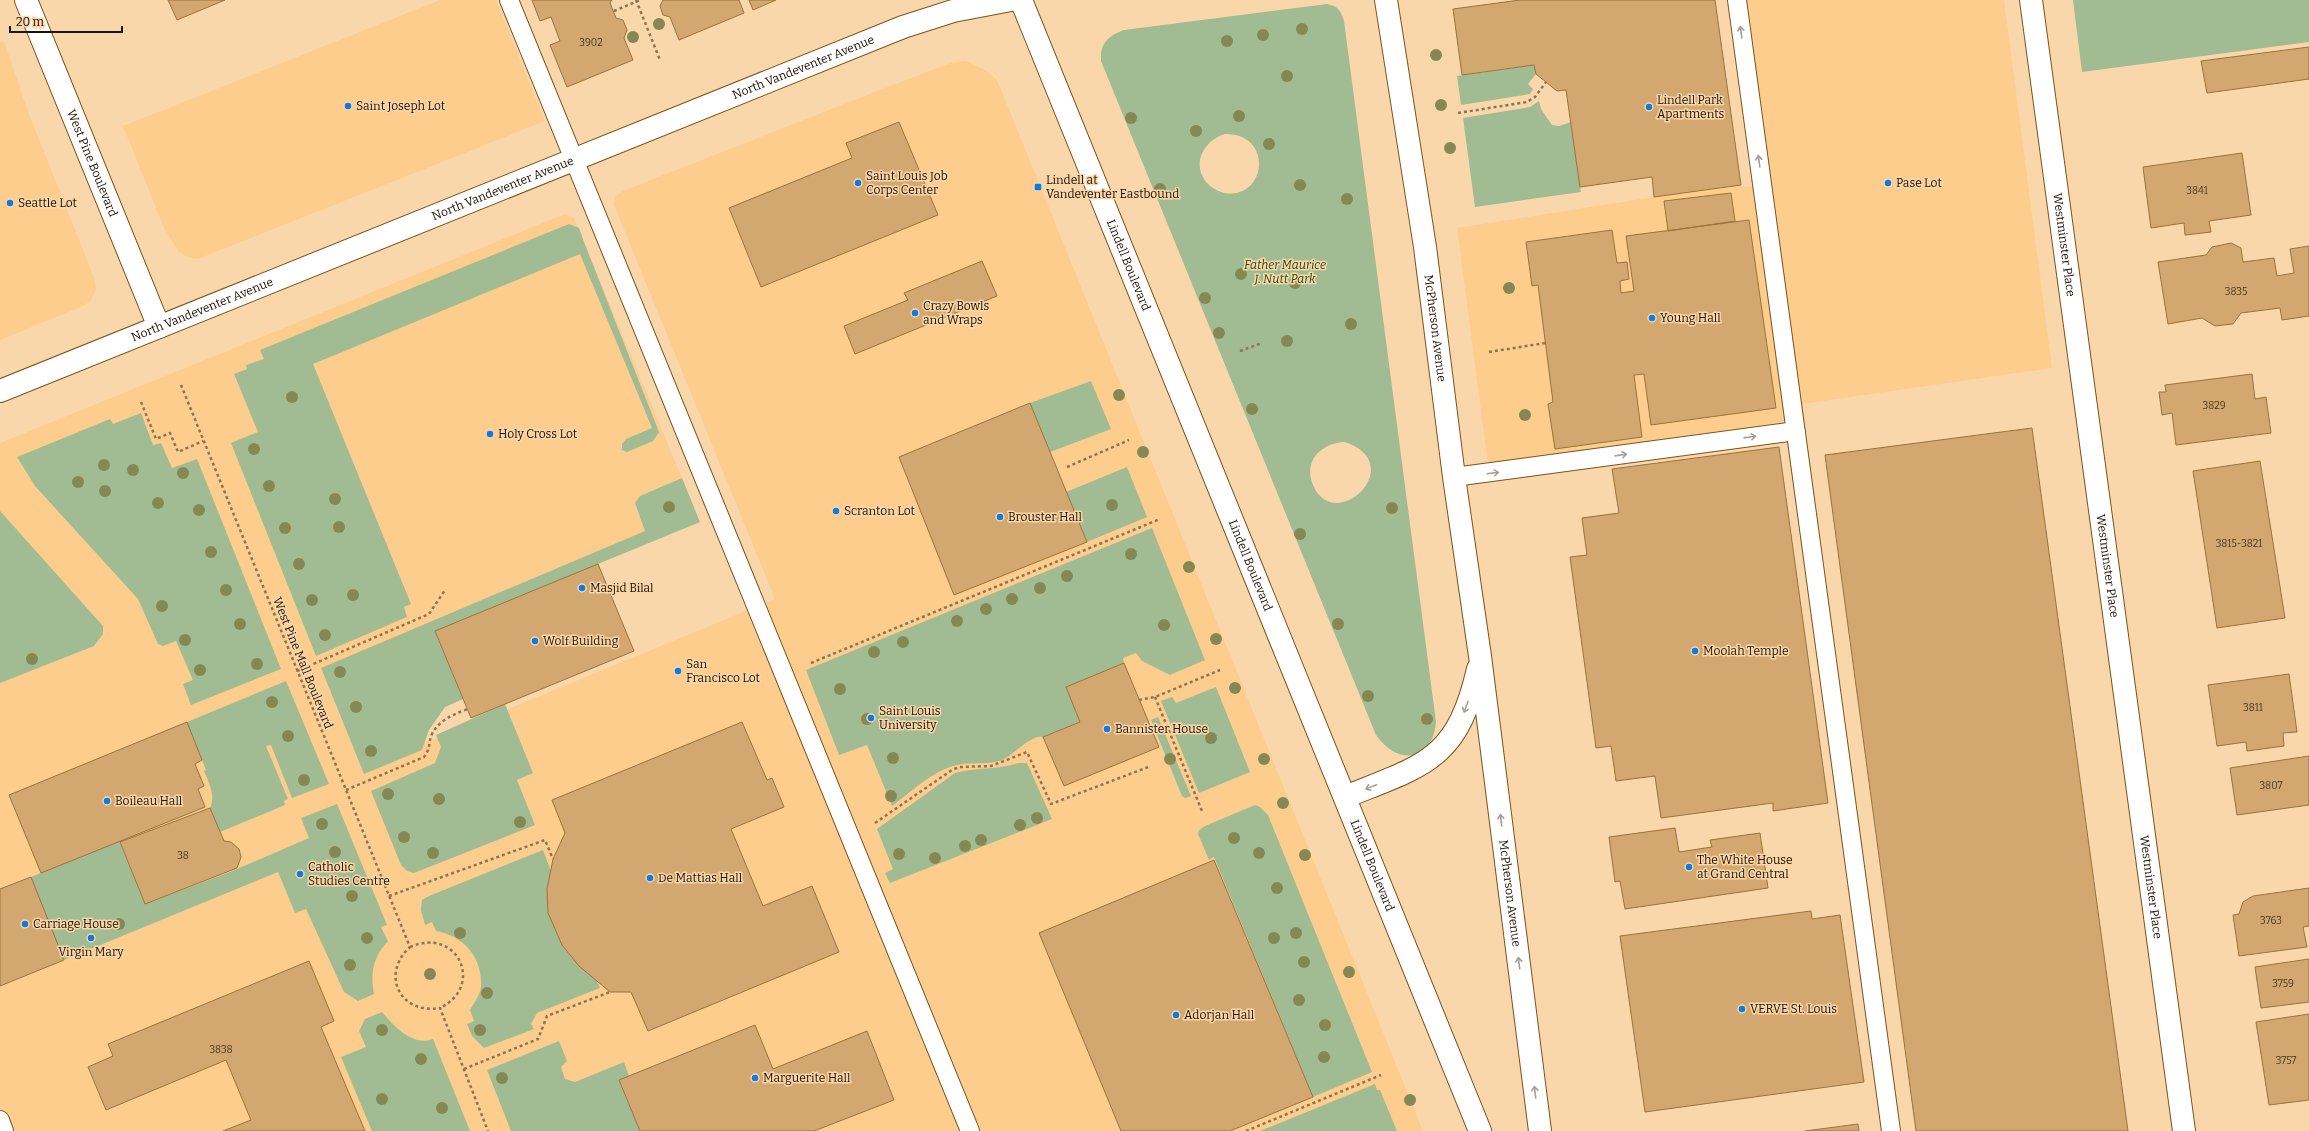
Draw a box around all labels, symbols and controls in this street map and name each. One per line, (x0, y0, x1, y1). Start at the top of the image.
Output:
scale bar (10, 8, 122, 34)
text: 20 m (16, 15, 45, 29)
one-way arrow (1737, 26, 1745, 39)
street label: North Vandeventer Avenue (730, 32, 876, 102)
house number: 3902 (579, 37, 603, 49)
place label: Lindell Park Apartments (1657, 93, 1724, 121)
place label: Saint Joseph Lot (356, 99, 446, 113)
marker: Saint Joseph Lot (343, 101, 353, 111)
marker: Lindell Park Apartments (1644, 102, 1654, 112)
street label: West Pine Boulevard (64, 107, 120, 219)
street label: North Vandeventer Avenue (430, 154, 576, 223)
one-way arrow (1755, 155, 1763, 168)
place label: Saint Louis Job Corps Center (866, 169, 948, 197)
place label: Lindell at Vandeventer Eastbound (1046, 173, 1179, 201)
place label: Pase Lot (1896, 176, 1942, 190)
marker: Saint Louis Job Corps Center (853, 178, 863, 188)
marker: Pase Lot (1883, 178, 1893, 188)
marker: Lindell at Vandeventer Eastbound (1033, 182, 1043, 192)
house number: 3841 (2186, 185, 2208, 197)
street label: Westminster Place (2050, 192, 2078, 297)
place label: Seattle Lot (18, 196, 78, 210)
marker: Seattle Lot (5, 198, 15, 208)
street label: Lindell Boulevard (1104, 217, 1153, 313)
park label: Father Maurice J. Nutt Park (1244, 258, 1326, 286)
street label: McPherson Avenue (1422, 274, 1449, 383)
street label: North Vandeventer Avenue (129, 275, 275, 344)
house number: 3835 (2225, 286, 2247, 298)
place label: Crazy Bowls and Wraps (923, 299, 989, 327)
marker: Crazy Bowls and Wraps (910, 308, 920, 318)
place label: Young Hall (1660, 311, 1721, 325)
marker: Young Hall (1647, 313, 1657, 323)
house number: 3829 (2202, 400, 2226, 412)
place label: Holy Cross Lot (498, 427, 578, 441)
marker: Holy Cross Lot (485, 429, 495, 439)
one-way arrow (1743, 433, 1756, 441)
one-way arrow (1614, 451, 1627, 459)
one-way arrow (1486, 469, 1499, 477)
place label: Scranton Lot (844, 504, 916, 518)
marker: Scranton Lot (831, 506, 841, 516)
place label: Brouster Hall (1008, 510, 1082, 524)
marker: Brouster Hall (995, 512, 1005, 522)
street label: Westminster Place (2094, 513, 2121, 619)
street label: Lindell Boulevard (1226, 518, 1275, 613)
house number: 3815-3821 (2216, 538, 2262, 550)
place label: Masjid Bilal (590, 581, 654, 595)
marker: Masjid Bilal (577, 583, 587, 593)
street label: West Pine Mall Boulevard (270, 595, 336, 731)
place label: Wolf Building (543, 634, 619, 648)
marker: Wolf Building (530, 636, 540, 646)
place label: Moolah Temple (1703, 644, 1789, 658)
marker: Moolah Temple (1690, 646, 1700, 656)
place label: San Francisco Lot (686, 657, 761, 685)
marker: San Francisco Lot (673, 666, 683, 676)
one-way arrow (1462, 701, 1470, 713)
house number: 3811 (2243, 702, 2263, 714)
place label: Saint Louis University (879, 704, 941, 732)
marker: Saint Louis University (866, 713, 876, 723)
place label: Bannister House (1115, 722, 1208, 736)
marker: Bannister House (1102, 724, 1112, 734)
house number: 3807 (2259, 780, 2283, 792)
one-way arrow (1365, 783, 1377, 791)
place label: Boileau Hall (115, 794, 183, 808)
marker: Boileau Hall (102, 796, 112, 806)
one-way arrow (1497, 814, 1505, 827)
street label: Lindell Boulevard (1347, 818, 1397, 913)
street label: Westminster Place (2137, 834, 2165, 940)
street label: McPherson Avenue (1496, 839, 1524, 948)
house number: 38 (177, 850, 189, 862)
place label: The White House at Grand Central (1697, 853, 1793, 881)
place label: Catholic Studies Centre (308, 860, 390, 888)
marker: The White House at Grand Central (1684, 862, 1694, 872)
marker: Catholic Studies Centre (295, 869, 305, 879)
place label: De Mattias Hall (658, 871, 743, 885)
marker: De Mattias Hall (645, 873, 655, 883)
house number: 3763 (2260, 915, 2282, 927)
place label: Carriage House (33, 917, 119, 931)
marker: Carriage House (20, 919, 30, 929)
marker: Virgin Mary (86, 933, 96, 943)
place label: Virgin Mary (58, 945, 124, 959)
one-way arrow (1515, 957, 1522, 970)
house number: 3759 (2272, 978, 2294, 990)
place label: VERVE St. Louis (1750, 1002, 1837, 1016)
marker: VERVE St. Louis (1737, 1004, 1747, 1014)
place label: Adorjan Hall (1184, 1008, 1255, 1022)
marker: Adorjan Hall (1171, 1010, 1181, 1020)
house number: 3838 (209, 1044, 233, 1056)
house number: 3757 (2276, 1055, 2296, 1067)
place label: Marguerite Hall (763, 1071, 851, 1085)
marker: Marguerite Hall (750, 1073, 760, 1083)
one-way arrow (1531, 1086, 1539, 1099)

